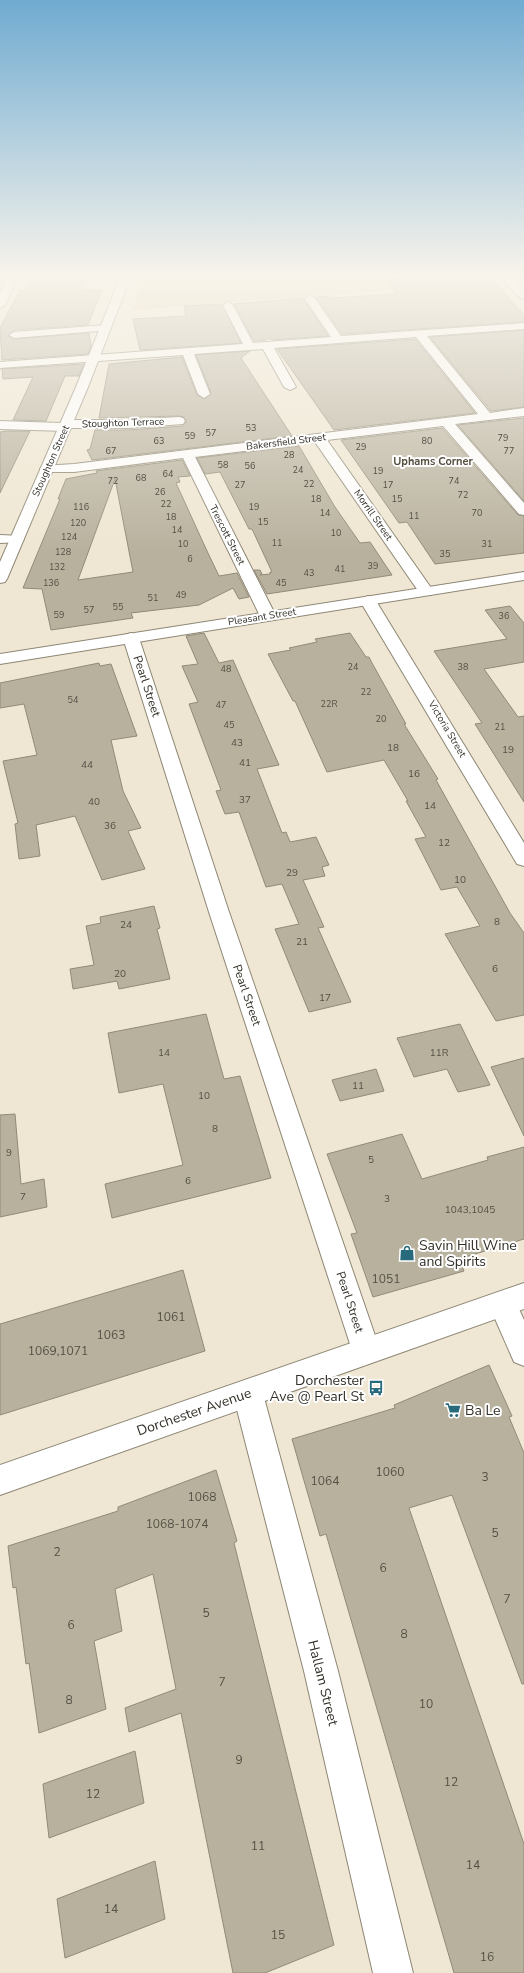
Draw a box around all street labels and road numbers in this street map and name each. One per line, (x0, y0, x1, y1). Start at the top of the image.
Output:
street label: Stoughton Terrace (82, 415, 164, 431)
street label: Stoughton Street (29, 423, 73, 499)
street label: Bakersfield Street (245, 430, 327, 454)
street label: Morrill Street (350, 487, 396, 544)
street label: Trescott Street (206, 503, 248, 568)
street label: Pleasant Street (227, 605, 298, 629)
street label: Pearl Street (130, 653, 165, 720)
street label: Victoria Street (424, 697, 470, 760)
street label: Pearl Street (229, 962, 265, 1028)
street label: Pearl Street (333, 1269, 368, 1336)
street label: Dorchester Avenue (134, 1383, 254, 1441)
street label: Hallam Street (303, 1638, 343, 1728)

